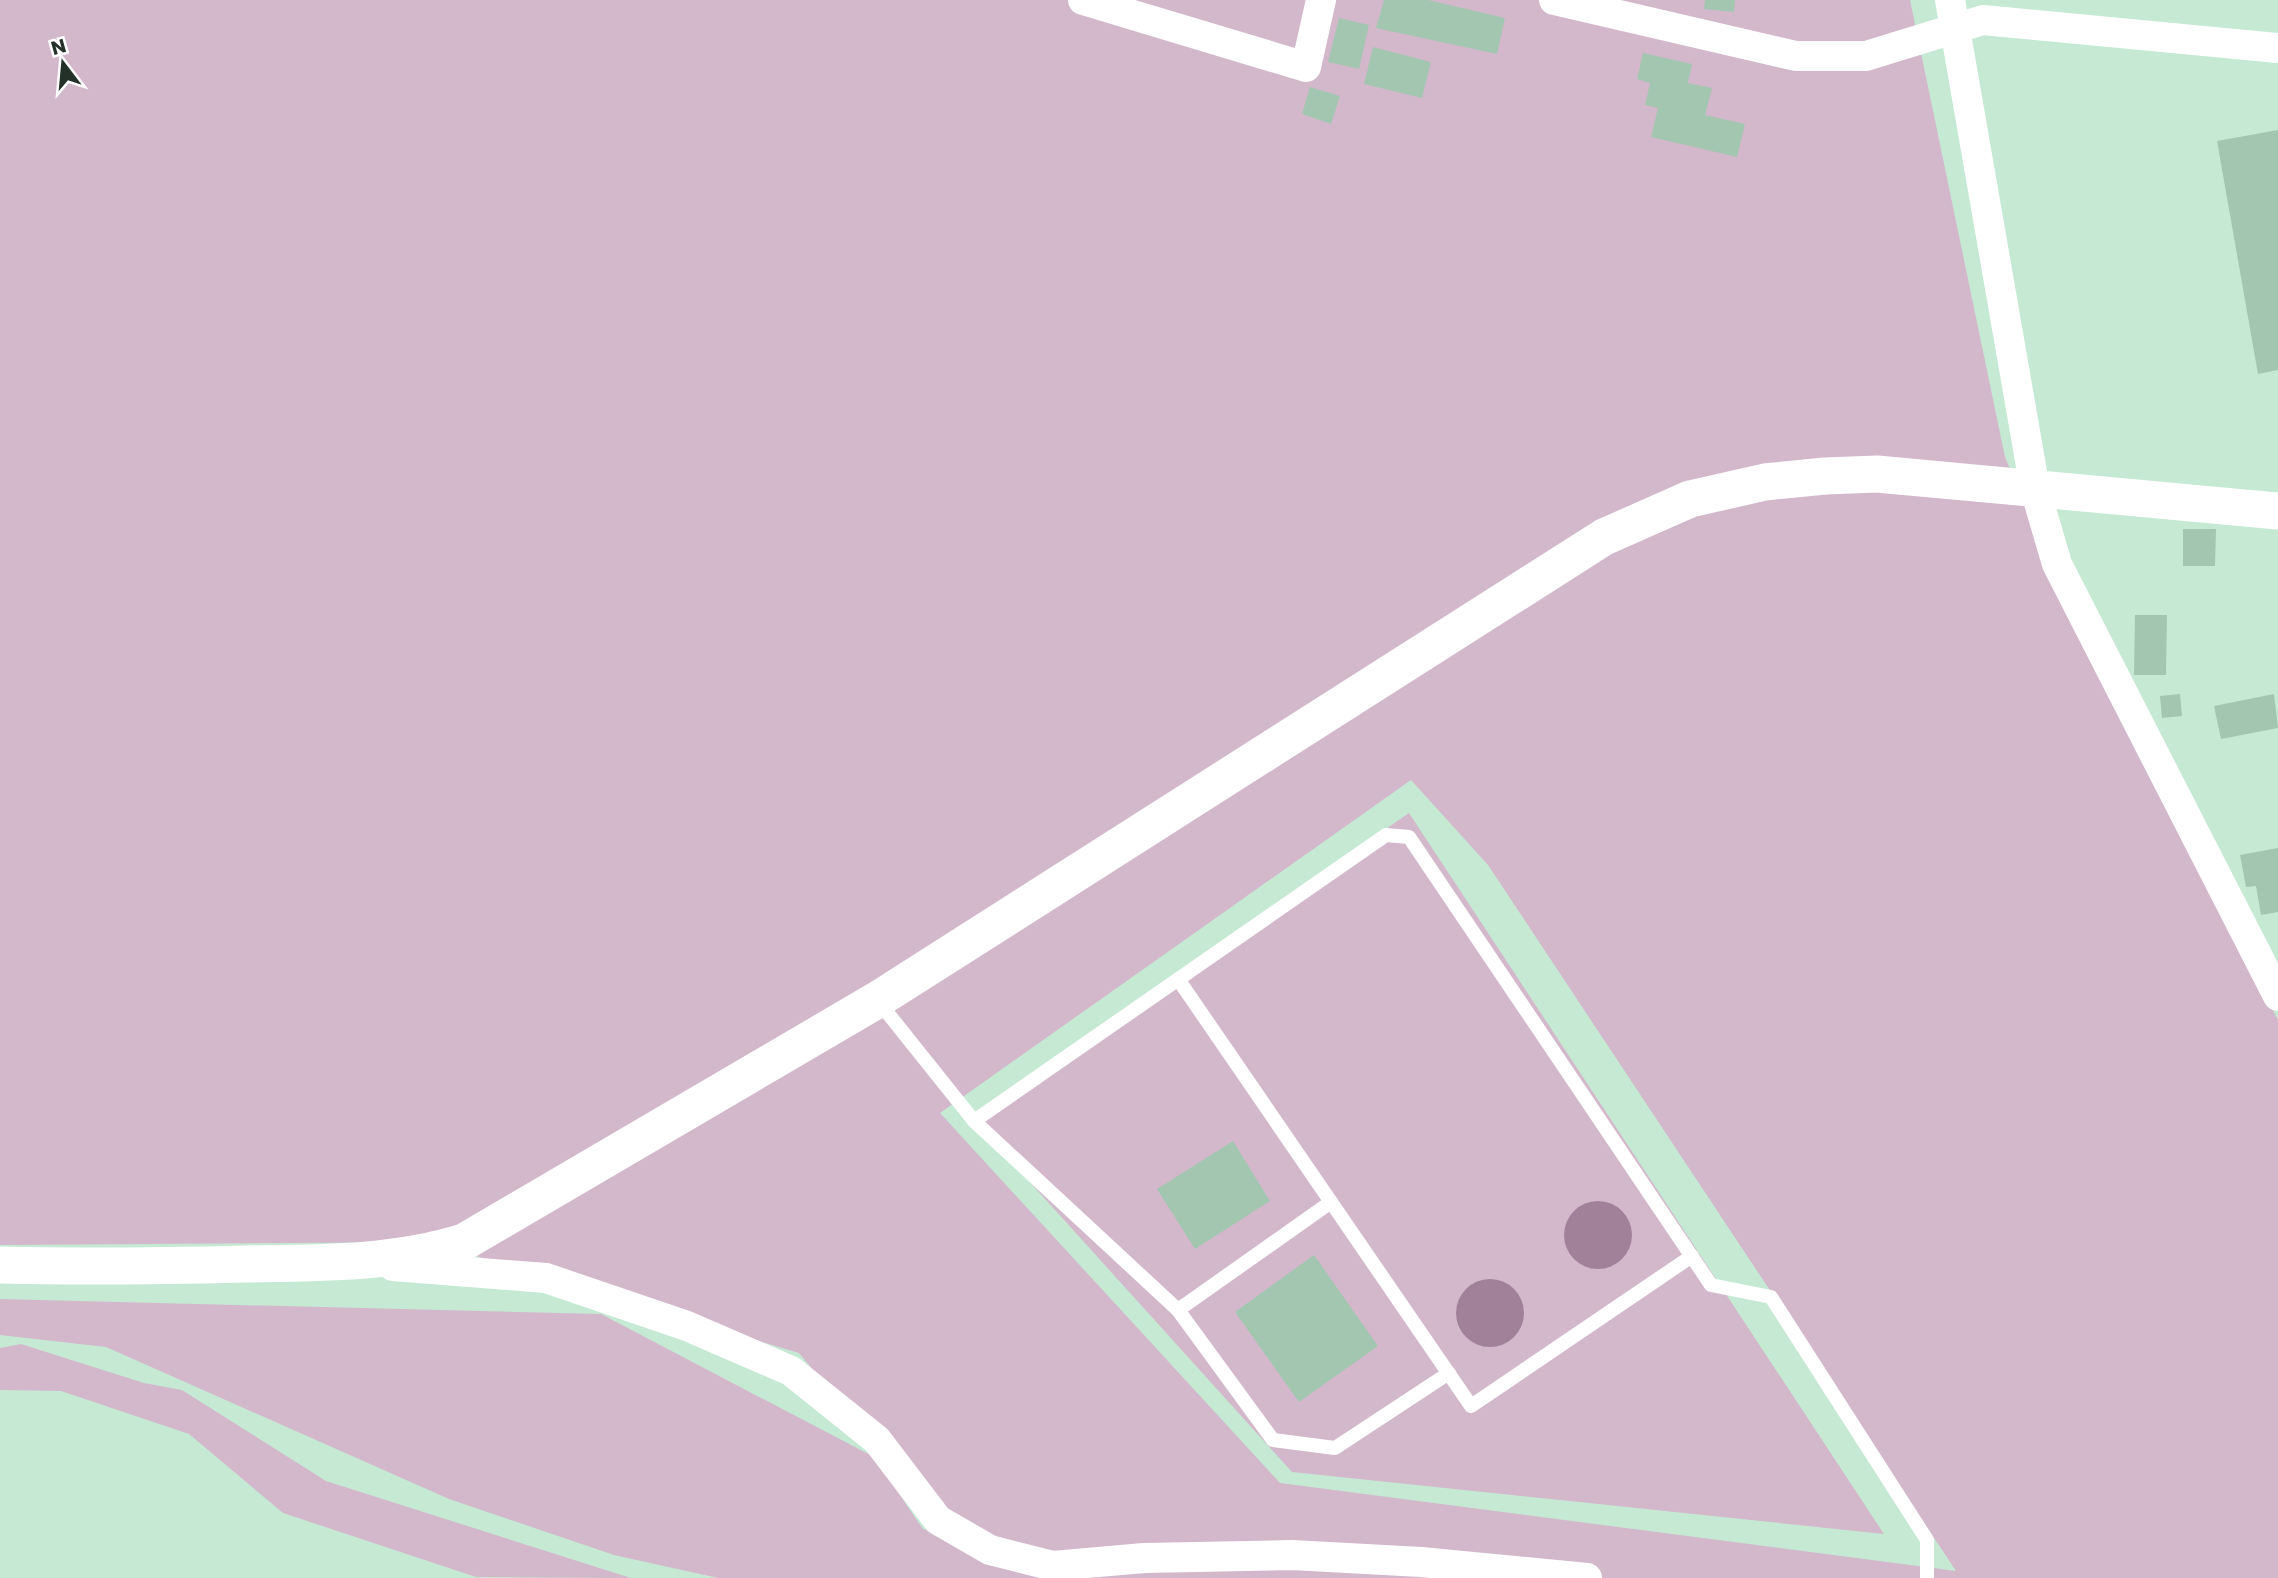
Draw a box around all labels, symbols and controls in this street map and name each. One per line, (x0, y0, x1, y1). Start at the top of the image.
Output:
north arrow (28, 28, 98, 98)
text: N (48, 32, 69, 62)

